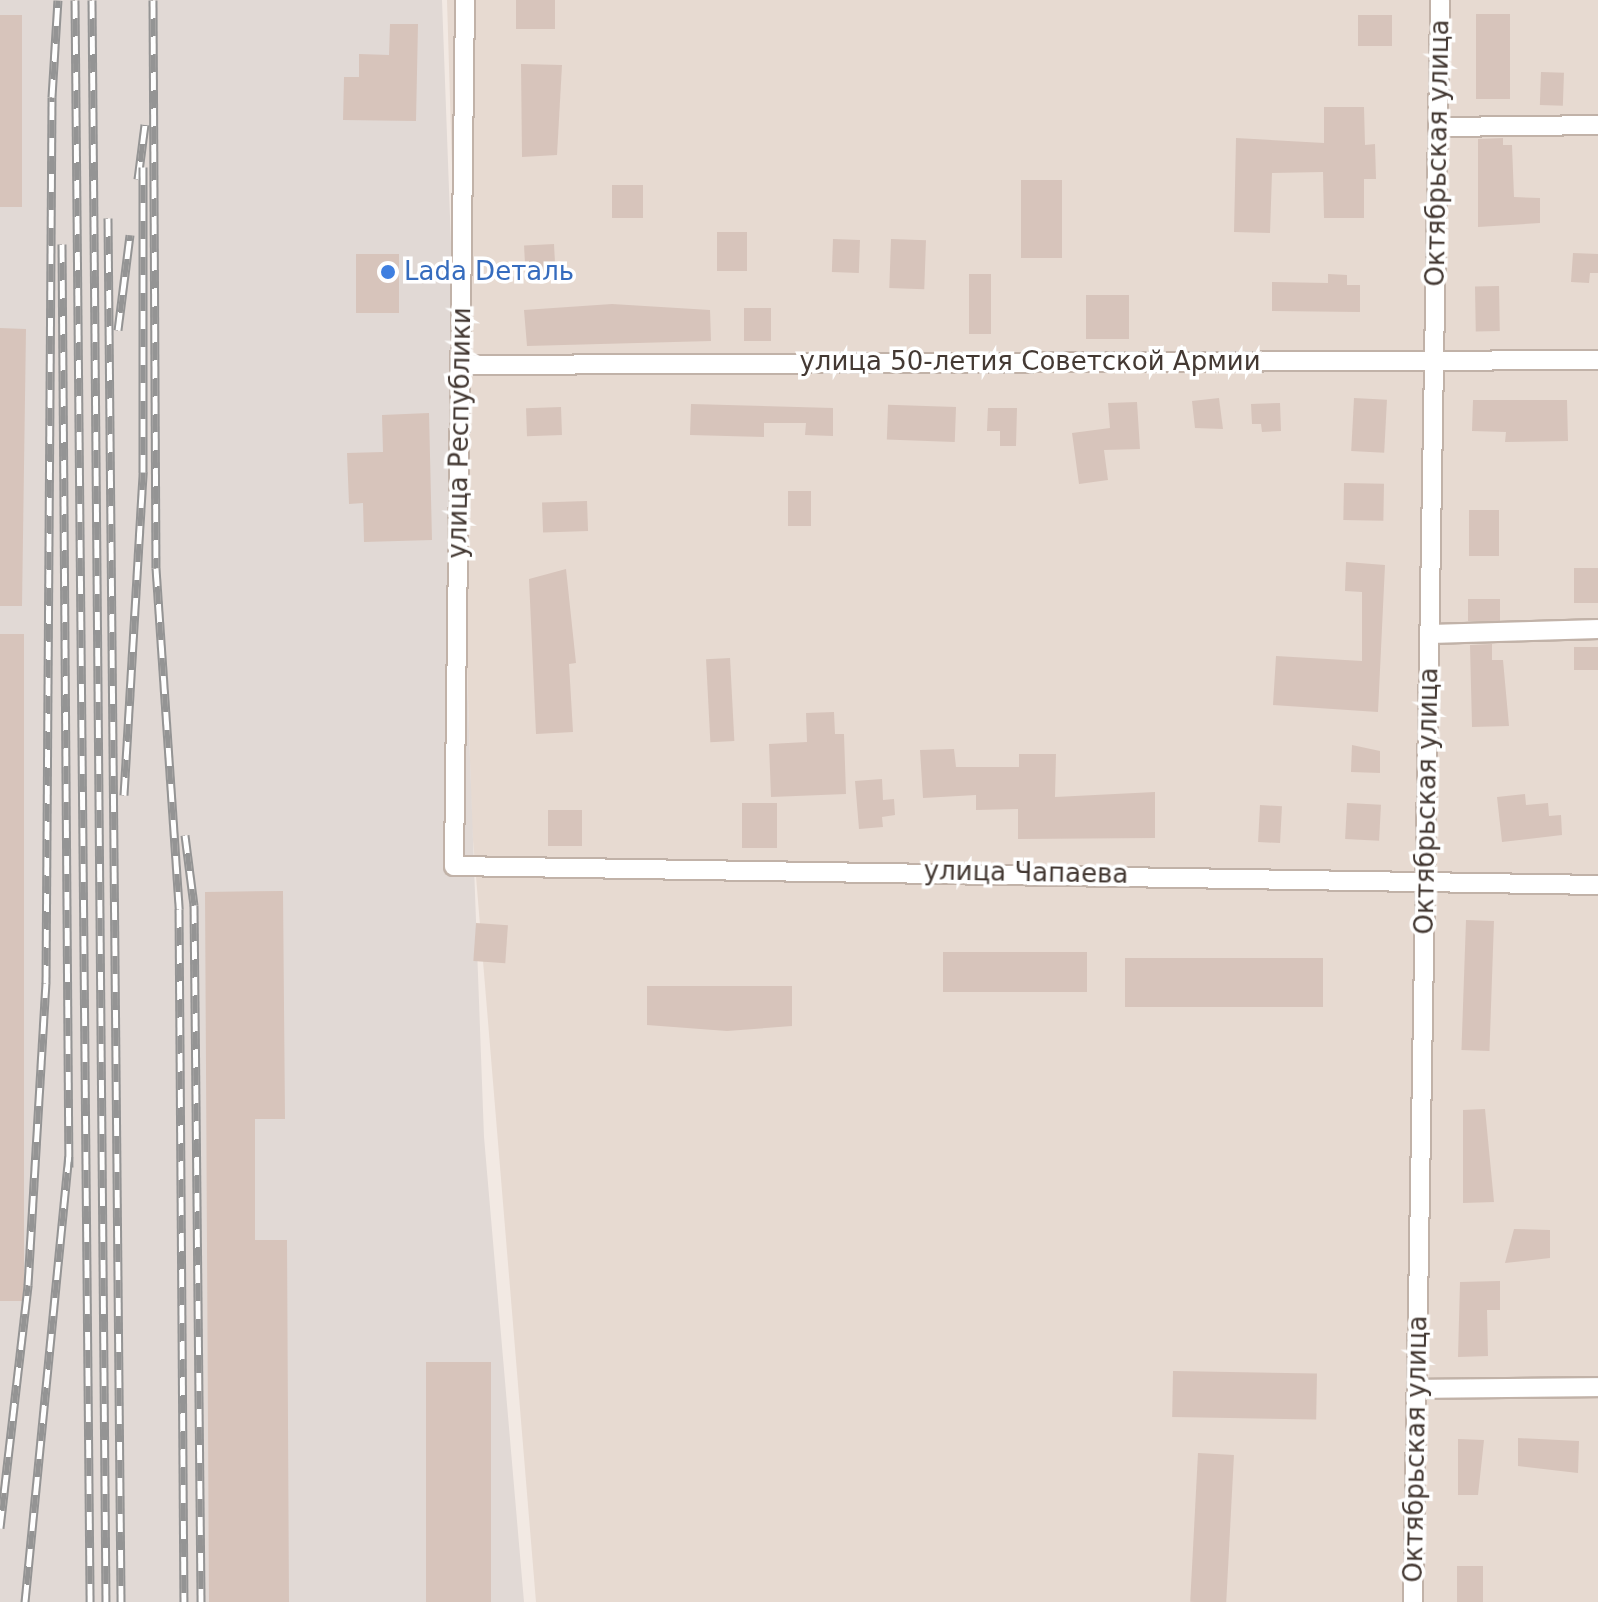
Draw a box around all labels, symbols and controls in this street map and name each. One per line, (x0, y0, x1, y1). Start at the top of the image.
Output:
street label: Октябрьская улица (1420, 19, 1456, 287)
place label: Lada Dеталь (404, 256, 574, 288)
marker: Lada Dеталь (379, 263, 397, 281)
street label: улица Республики (442, 307, 478, 559)
street label: улица 50-летия Советской Армии (799, 346, 1261, 378)
street label: Октябрьская улица (1409, 667, 1445, 935)
street label: улица Чапаева (923, 856, 1129, 890)
street label: Октябрьская улица (1398, 1315, 1434, 1583)

